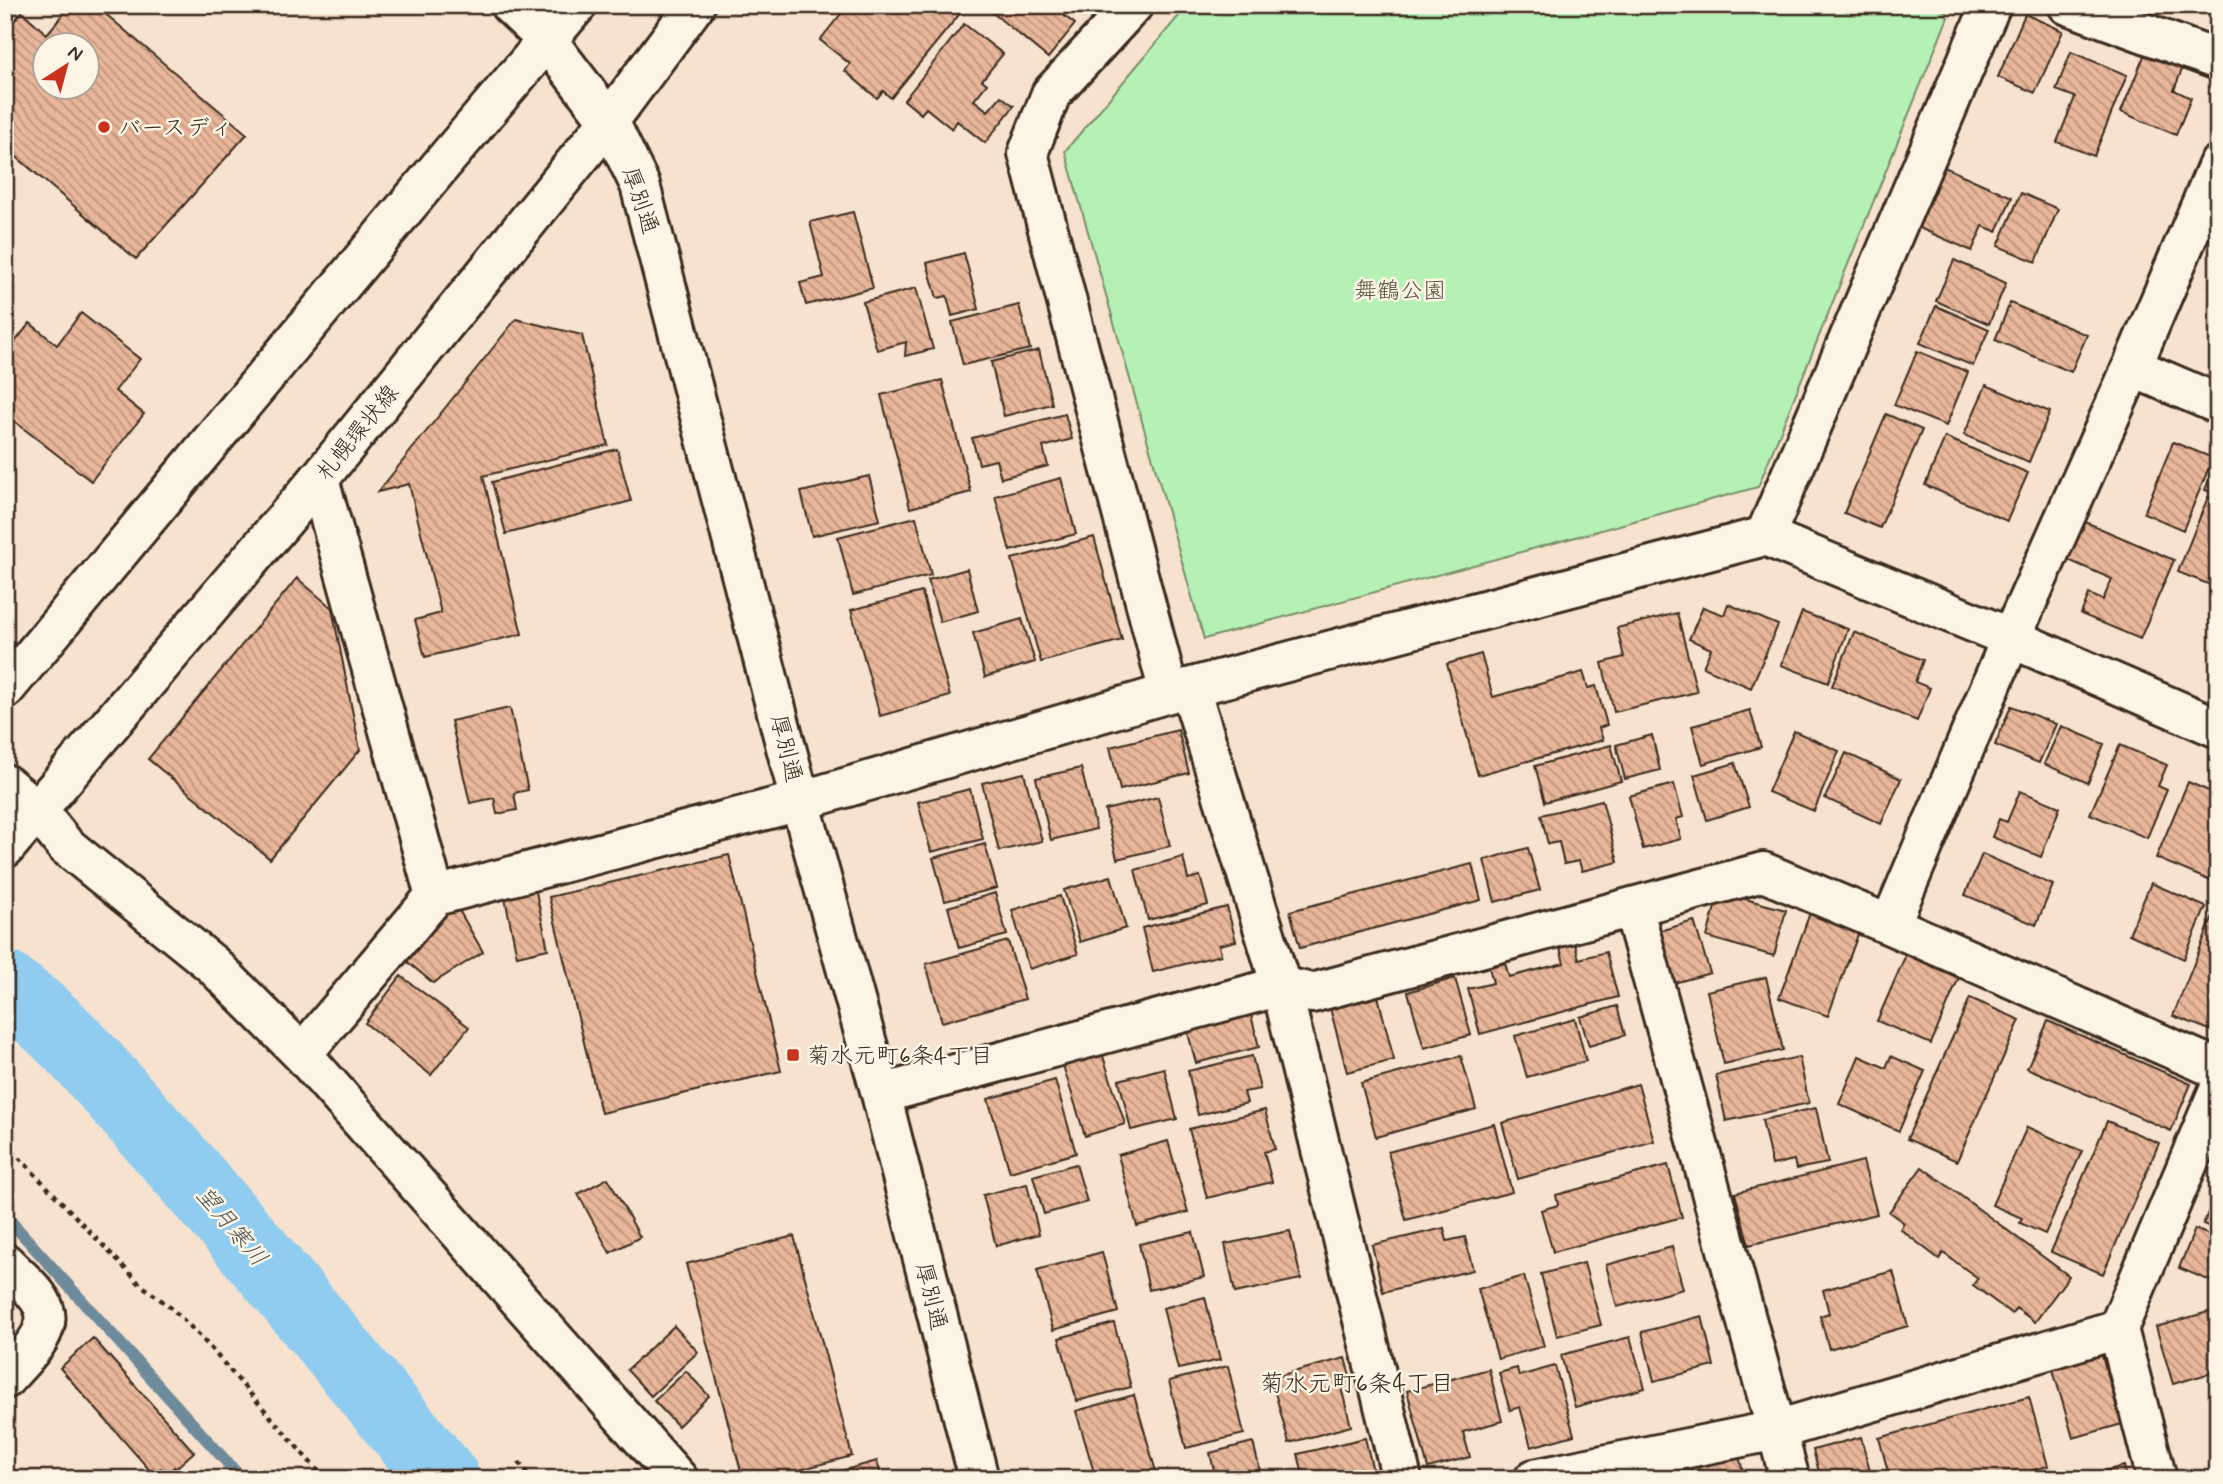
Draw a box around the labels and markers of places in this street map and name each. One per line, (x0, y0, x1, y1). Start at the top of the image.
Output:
place label: バースディ (118, 114, 233, 144)
marker: バースディ (96, 119, 112, 135)
place label: 菊水元町6条4丁目 (807, 1042, 993, 1072)
marker: 菊水元町6条4丁目 (785, 1047, 801, 1063)

